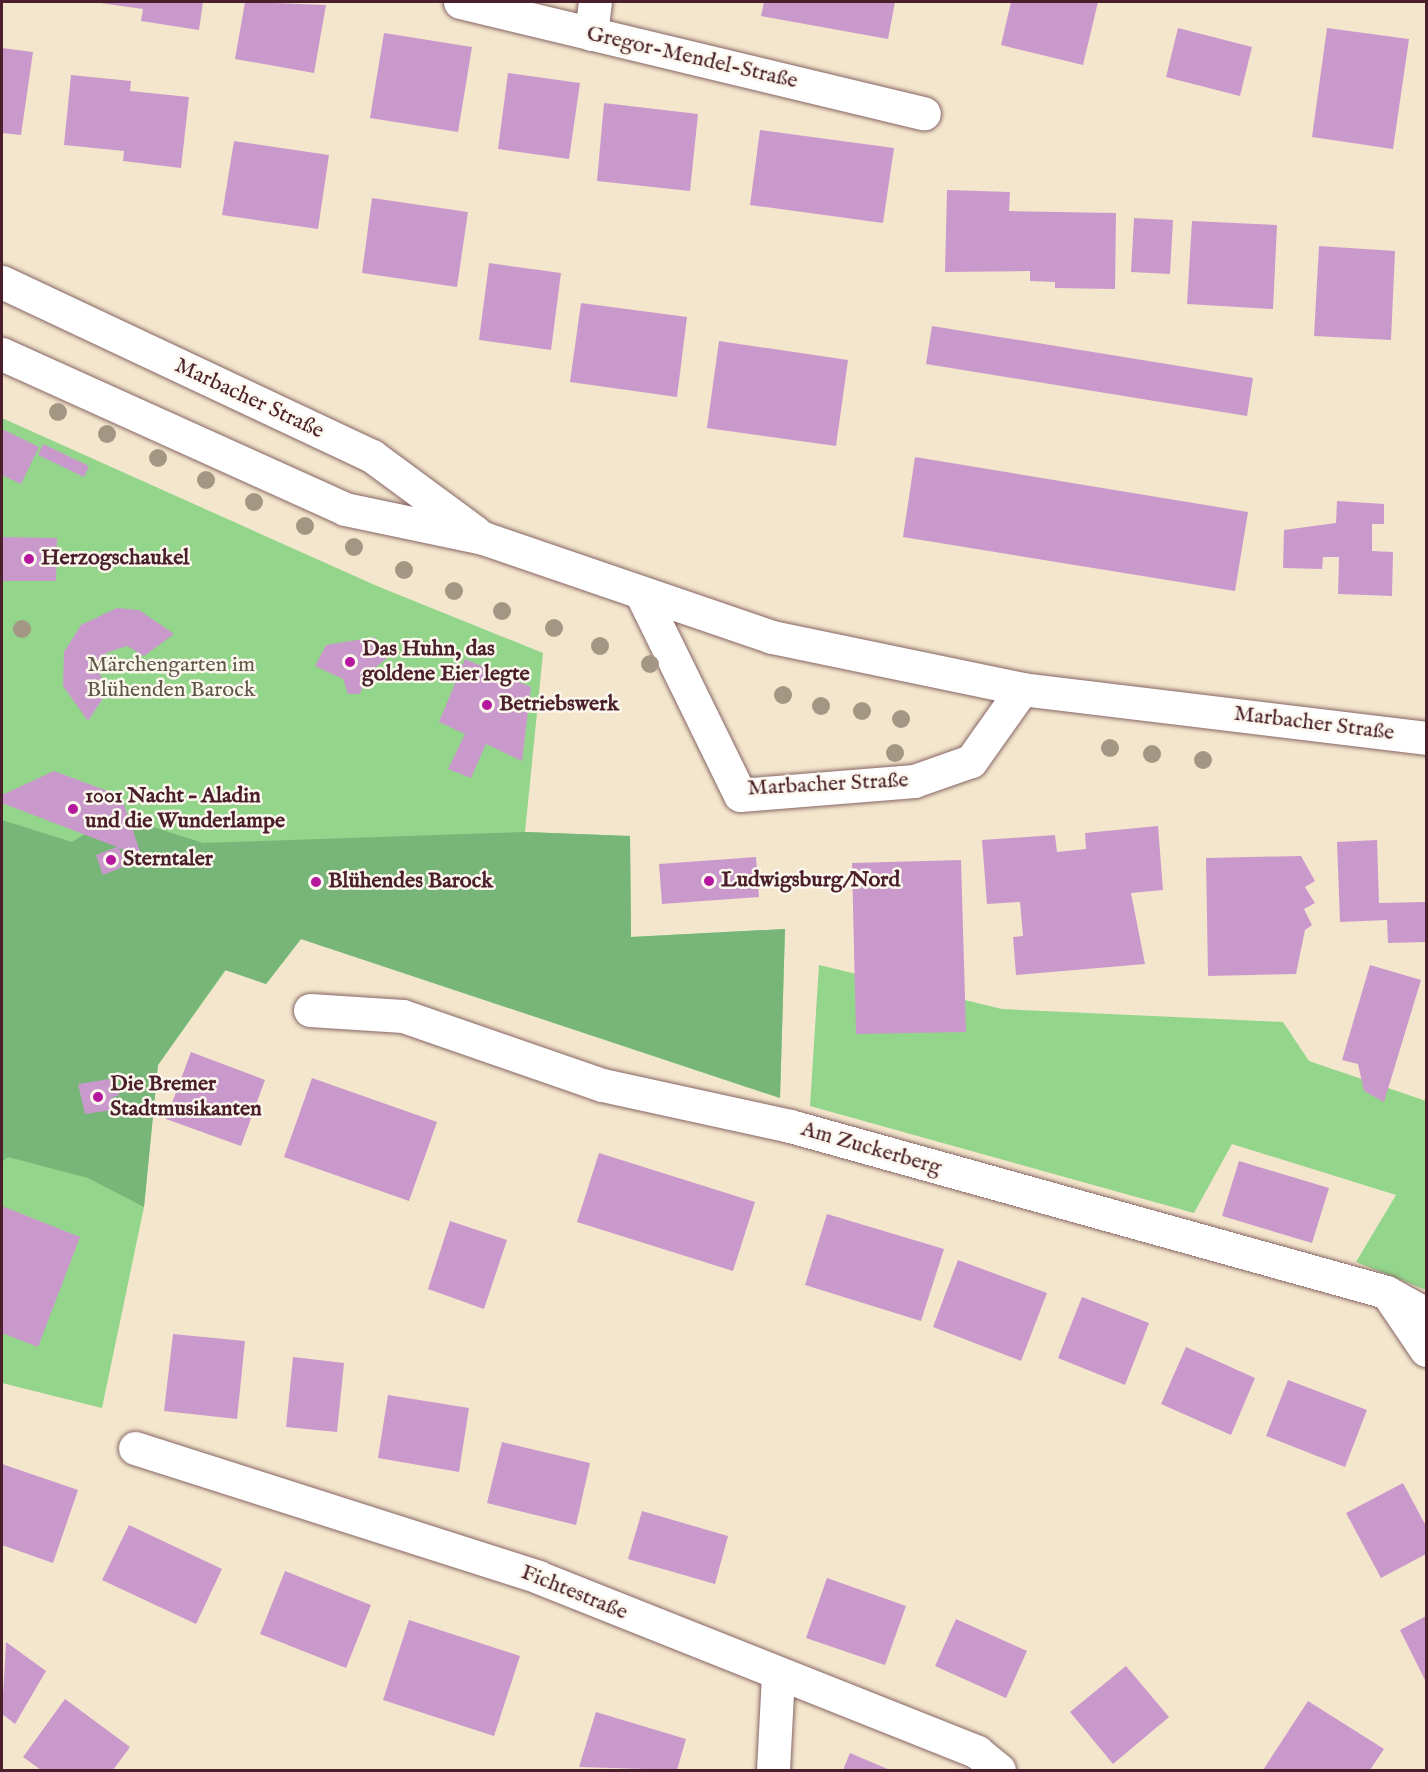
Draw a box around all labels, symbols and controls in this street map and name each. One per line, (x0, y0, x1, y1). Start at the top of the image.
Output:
street label: Gregor-Mendel-Straße (584, 21, 800, 95)
street label: Marbacher Straße (170, 353, 328, 445)
place label: Herzogschaukel (41, 546, 189, 572)
marker: Herzogschaukel (22, 552, 36, 566)
place label: Das Huhn, das goldene Eier legte (362, 636, 530, 688)
park label: Märchengarten im Blühenden Barock (87, 652, 255, 704)
marker: Das Huhn, das goldene Eier legte (343, 655, 357, 669)
place label: Betriebswerk (499, 692, 619, 718)
marker: Betriebswerk (480, 698, 494, 712)
street label: Marbacher Straße (1232, 701, 1396, 747)
street label: Marbacher Straße (747, 768, 909, 802)
place label: 1001 Nacht – Aladin und die Wunderlampe (85, 783, 285, 834)
marker: 1001 Nacht – Aladin und die Wunderlampe (66, 802, 80, 816)
place label: Sterntaler (123, 847, 213, 873)
marker: Sterntaler (104, 853, 118, 867)
place label: Ludwigsburg/Nord (721, 868, 900, 894)
place label: Blühendes Barock (328, 869, 493, 895)
marker: Ludwigsburg/Nord (702, 874, 716, 888)
marker: Blühendes Barock (309, 875, 323, 889)
place label: Die Bremer Stadtmusikanten (110, 1071, 262, 1122)
marker: Die Bremer Stadtmusikanten (91, 1090, 105, 1104)
street label: Am Zuckerberg (798, 1116, 944, 1182)
street label: Fichtestraße (517, 1560, 631, 1626)

